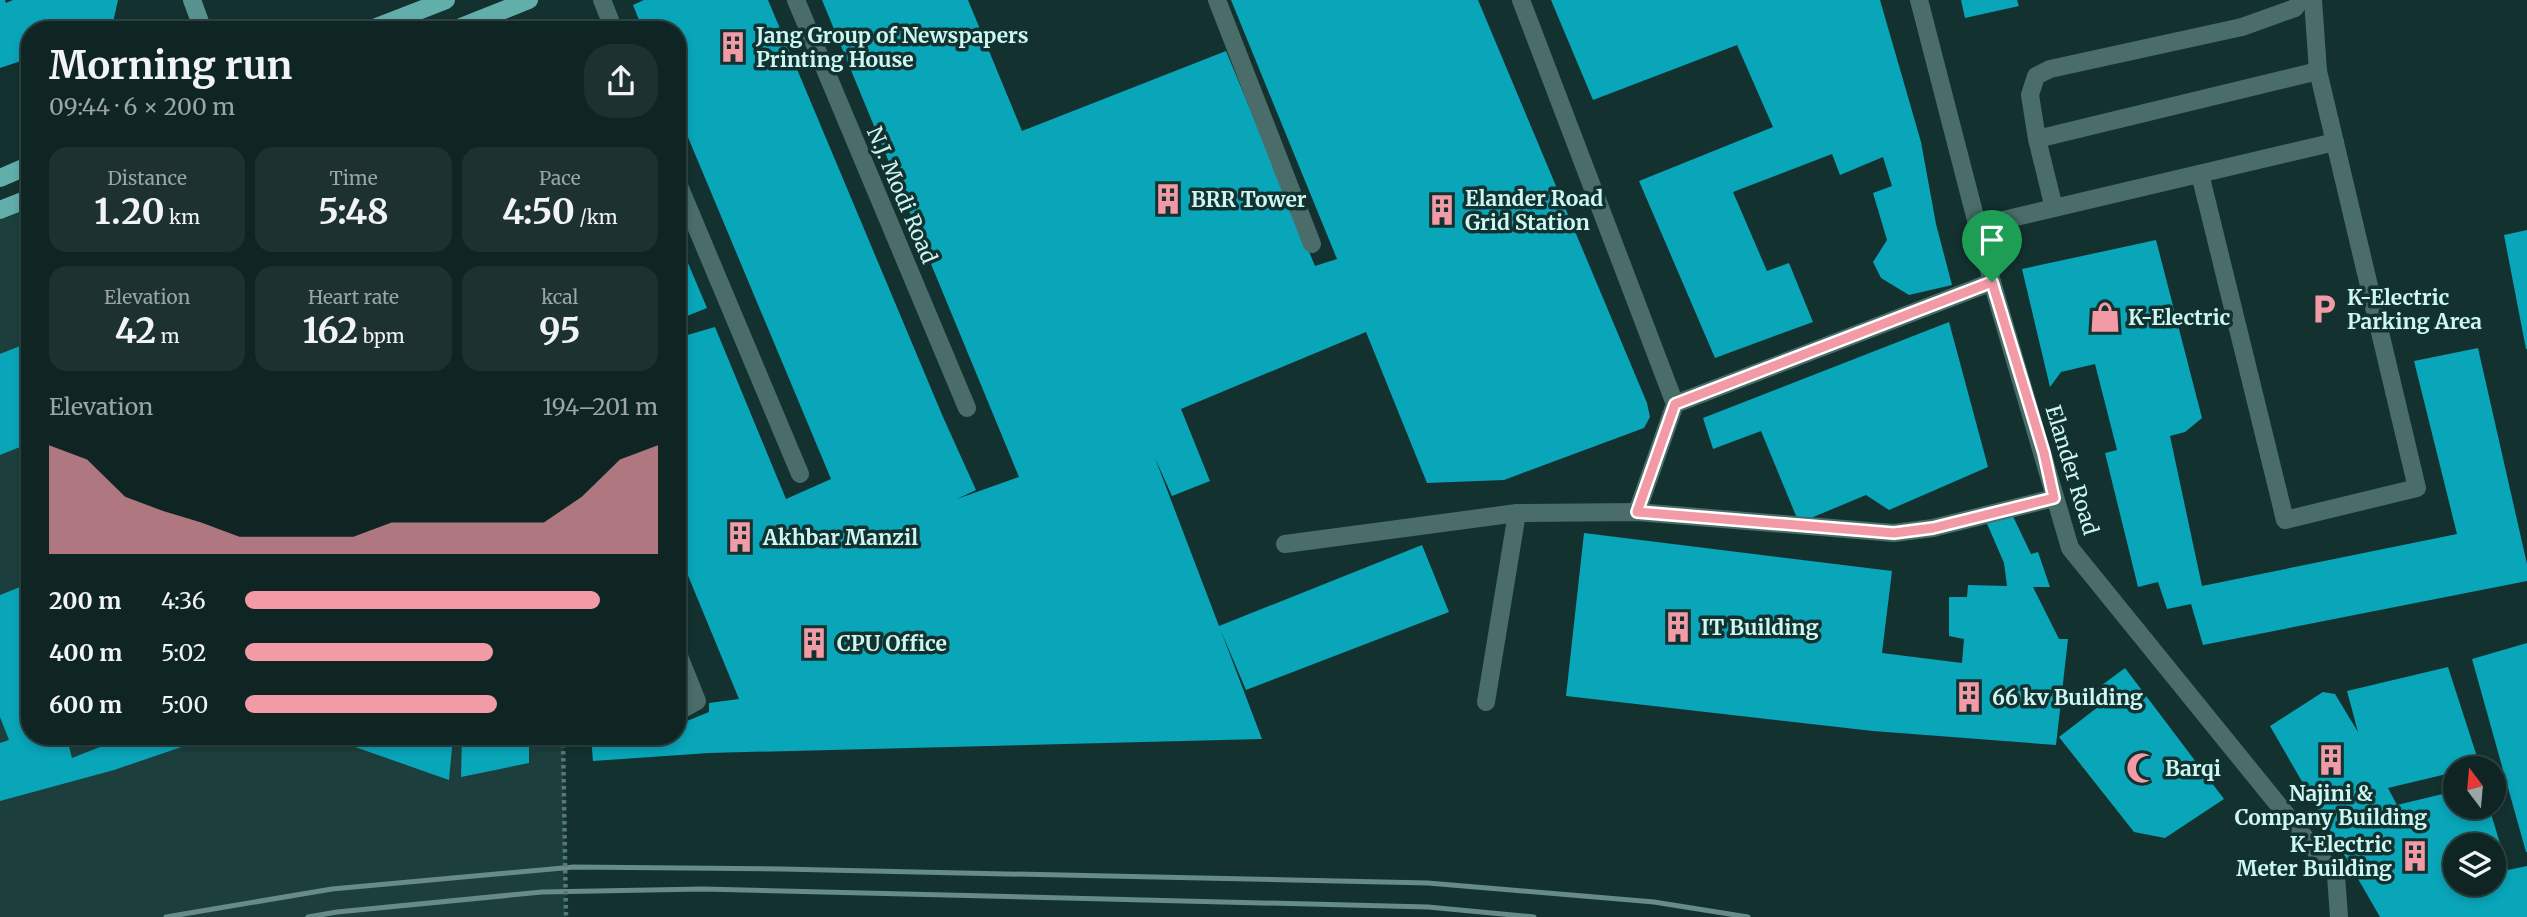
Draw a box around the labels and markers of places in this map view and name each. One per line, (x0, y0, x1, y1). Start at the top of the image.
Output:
place label: Jang Group of Newspapers Printing House (755, 22, 1029, 73)
building icon: Jang Group of Newspapers Printing House (716, 30, 750, 64)
building icon: BRR Tower (1151, 182, 1185, 216)
place label: Elander Road Grid Station (1465, 185, 1603, 236)
place label: BRR Tower (1191, 186, 1307, 213)
building icon: Elander Road Grid Station (1425, 193, 1459, 227)
pin (1962, 210, 2022, 282)
place label: K-Electric Parking Area (2347, 284, 2482, 335)
parking icon: K-Electric Parking Area (2307, 292, 2341, 326)
shop icon: K-Electric (2088, 300, 2122, 334)
place label: K-Electric (2128, 304, 2231, 331)
building icon: Akhbar Manzil (723, 520, 757, 554)
place label: Akhbar Manzil (762, 524, 918, 551)
building icon: IT Building (1661, 610, 1695, 644)
place label: IT Building (1701, 614, 1819, 641)
building icon: CPU Office (797, 626, 831, 660)
place label: CPU Office (837, 630, 947, 657)
building icon: 66 kv Building (1952, 680, 1986, 714)
place label: 66 kv Building (1992, 684, 2143, 711)
building icon: Najini & Company Building (2314, 743, 2348, 777)
mosque icon: Barqi (2125, 751, 2159, 785)
place label: Barqi (2165, 755, 2221, 782)
place label: Najini & Company Building (2235, 780, 2427, 831)
place label: K-Electric Meter Building (2236, 831, 2392, 882)
building icon: K-Electric Meter Building (2398, 839, 2432, 873)

